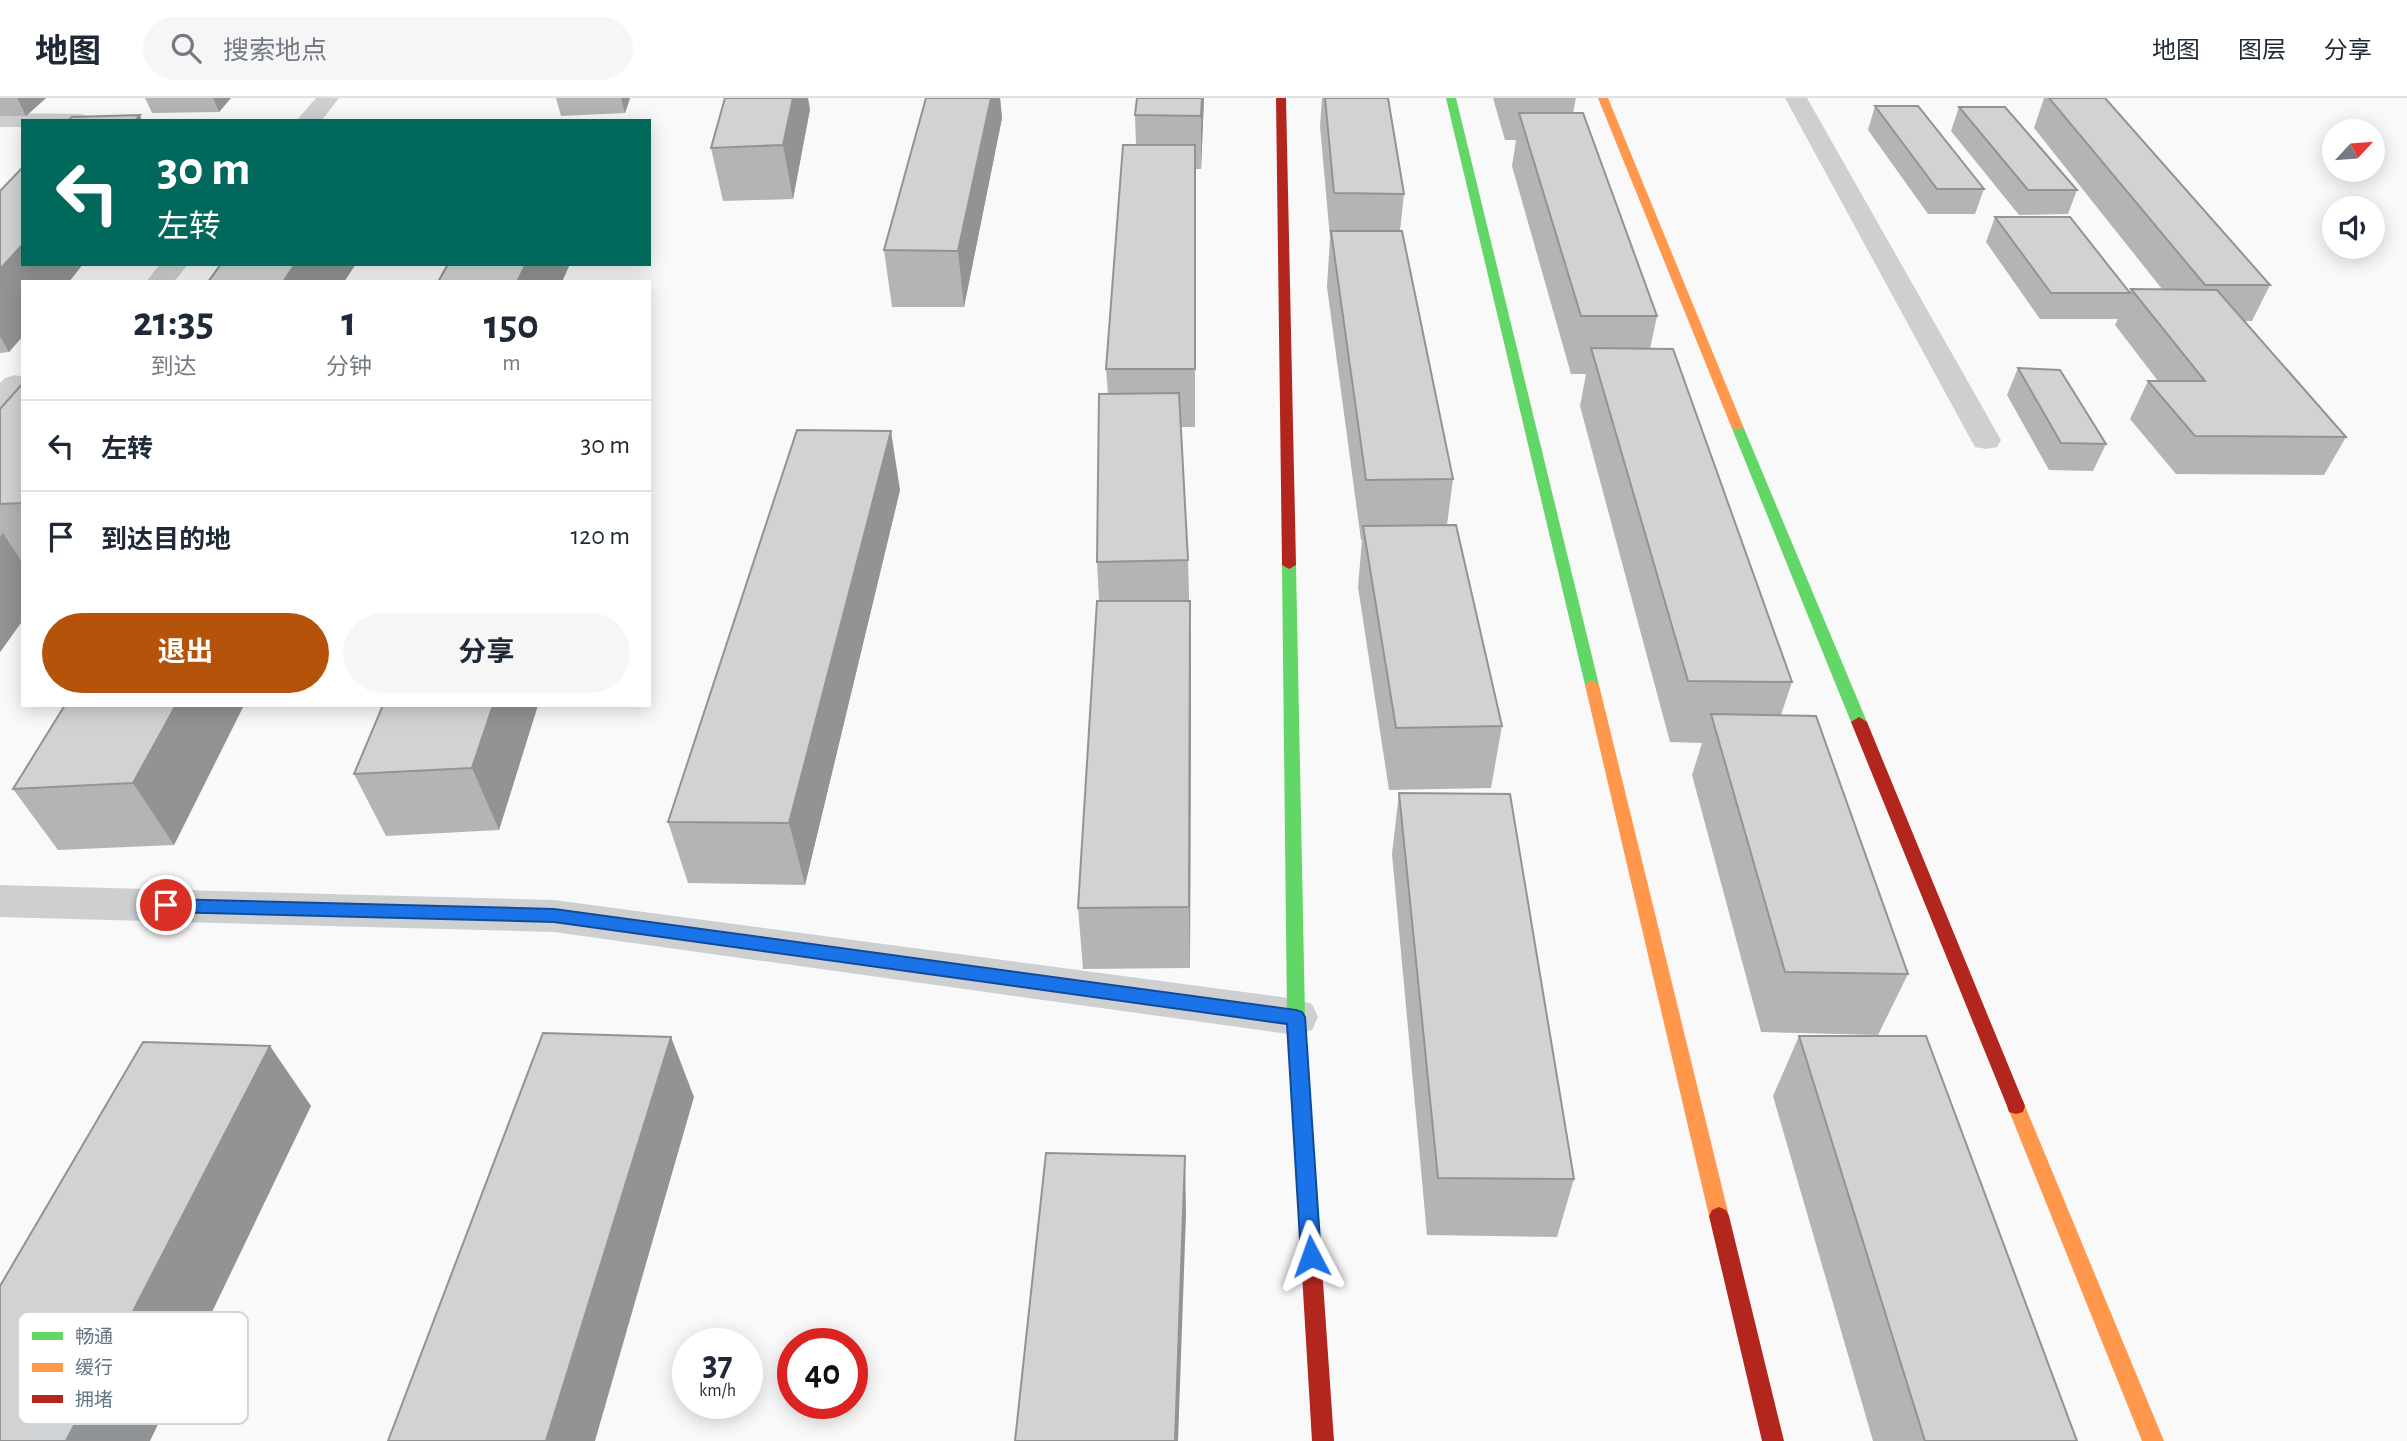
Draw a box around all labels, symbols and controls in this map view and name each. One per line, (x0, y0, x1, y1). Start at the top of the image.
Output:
search box (143, 17, 633, 80)
icon: search (167, 29, 205, 67)
text: 地图 (35, 36, 101, 69)
text: 搜索地点 (223, 38, 327, 64)
text: 地图 (2152, 39, 2200, 63)
text: 图层 (2238, 39, 2286, 63)
text: 分享 (2324, 39, 2372, 63)
north arrow (2322, 119, 2385, 182)
map controls (2322, 119, 2385, 259)
text: 30 m (157, 145, 251, 194)
icon: left (42, 147, 133, 238)
button: sound (2322, 196, 2385, 259)
text: 左转 (157, 211, 221, 243)
text: 21:35 (133, 301, 214, 343)
text: 1 (341, 301, 356, 343)
text: 150 (484, 304, 539, 346)
text: m (502, 352, 521, 375)
text: 到达 (150, 356, 196, 379)
text: 分钟 (326, 356, 372, 379)
icon: left (42, 427, 80, 465)
text: 30 m (580, 432, 630, 458)
text: 左转 (101, 436, 153, 462)
icon: arrive (42, 518, 80, 556)
text: 120 m (570, 523, 630, 549)
text: 到达目的地 (101, 527, 231, 553)
button: 退出 (42, 613, 329, 693)
button: 分享 (343, 613, 630, 693)
pin (136, 875, 196, 935)
icon: arrive (147, 886, 185, 924)
position arrow (1274, 1219, 1348, 1293)
legend (18, 1312, 248, 1424)
text: 畅通 (75, 1327, 113, 1347)
speed limit sign: 40 (777, 1328, 868, 1419)
text: 37 (702, 1347, 733, 1382)
text: 缓行 (75, 1357, 113, 1378)
text: km/h (699, 1382, 736, 1400)
text: 拥堵 (75, 1389, 113, 1410)

